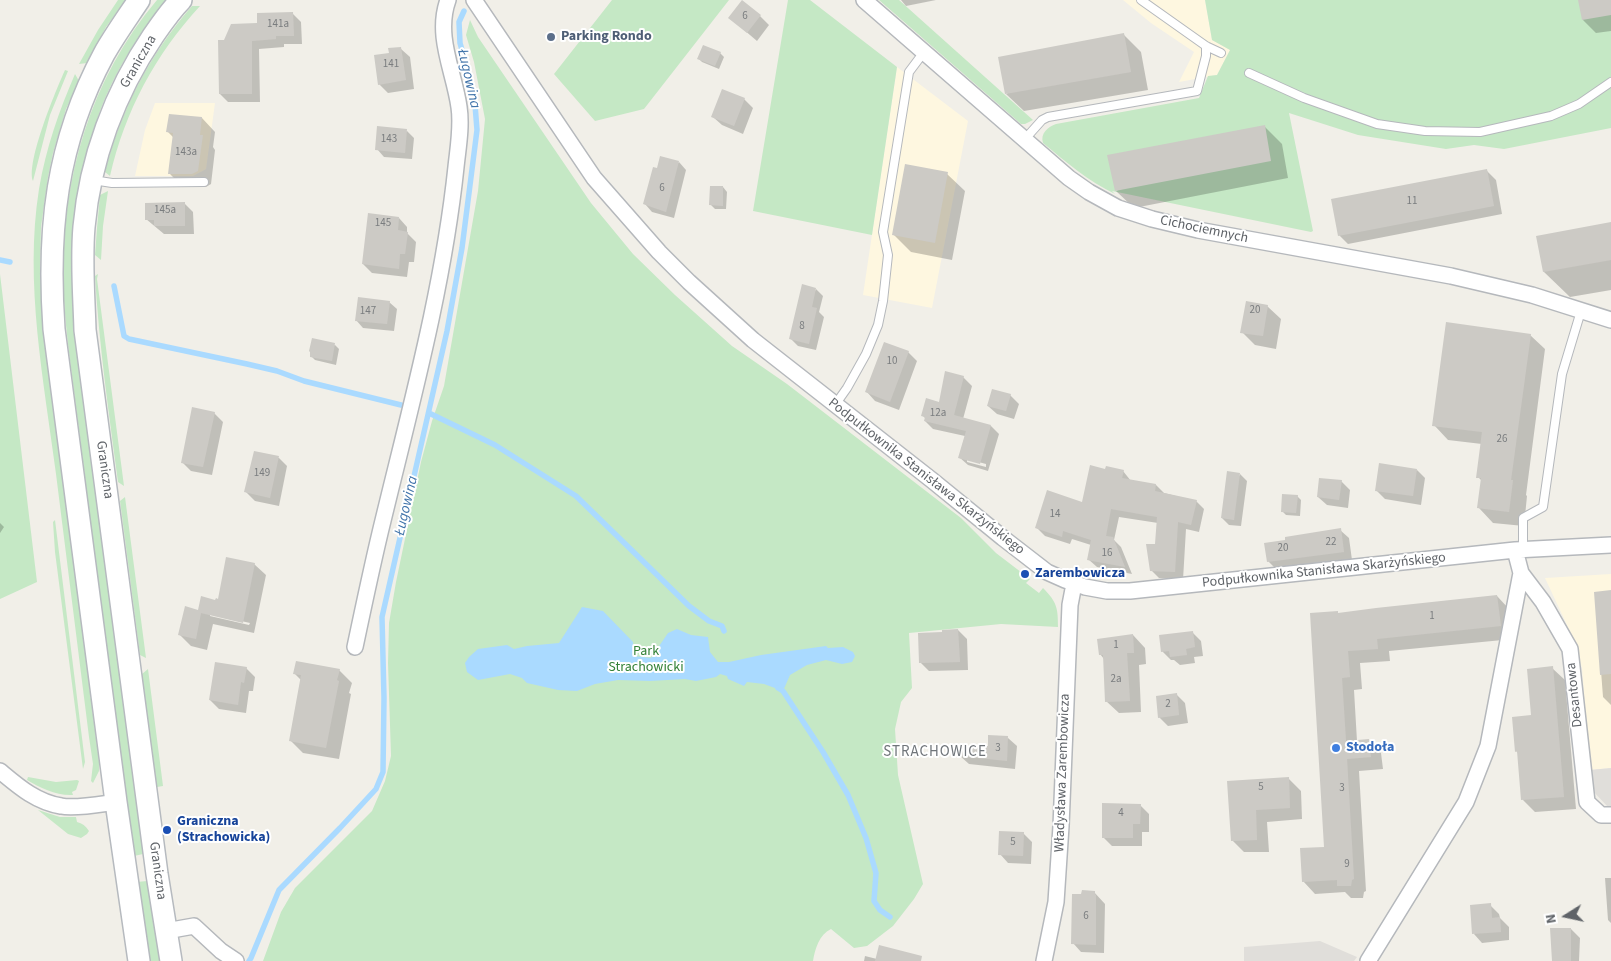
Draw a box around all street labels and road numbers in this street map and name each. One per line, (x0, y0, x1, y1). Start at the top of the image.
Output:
street label: Graniczna (117, 33, 161, 91)
street label: Cichociemnych (1158, 212, 1250, 248)
street label: Podpułkownika Stanisława Skarżyńskiego (824, 395, 1028, 559)
street label: Graniczna (92, 440, 116, 500)
street label: Podpułkownika Stanisława Skarżyńskiego (1201, 550, 1447, 592)
street label: Desantowa (1563, 662, 1587, 728)
street label: Władysława Zarembowicza (1052, 693, 1074, 853)
street label: Graniczna (145, 841, 169, 901)

